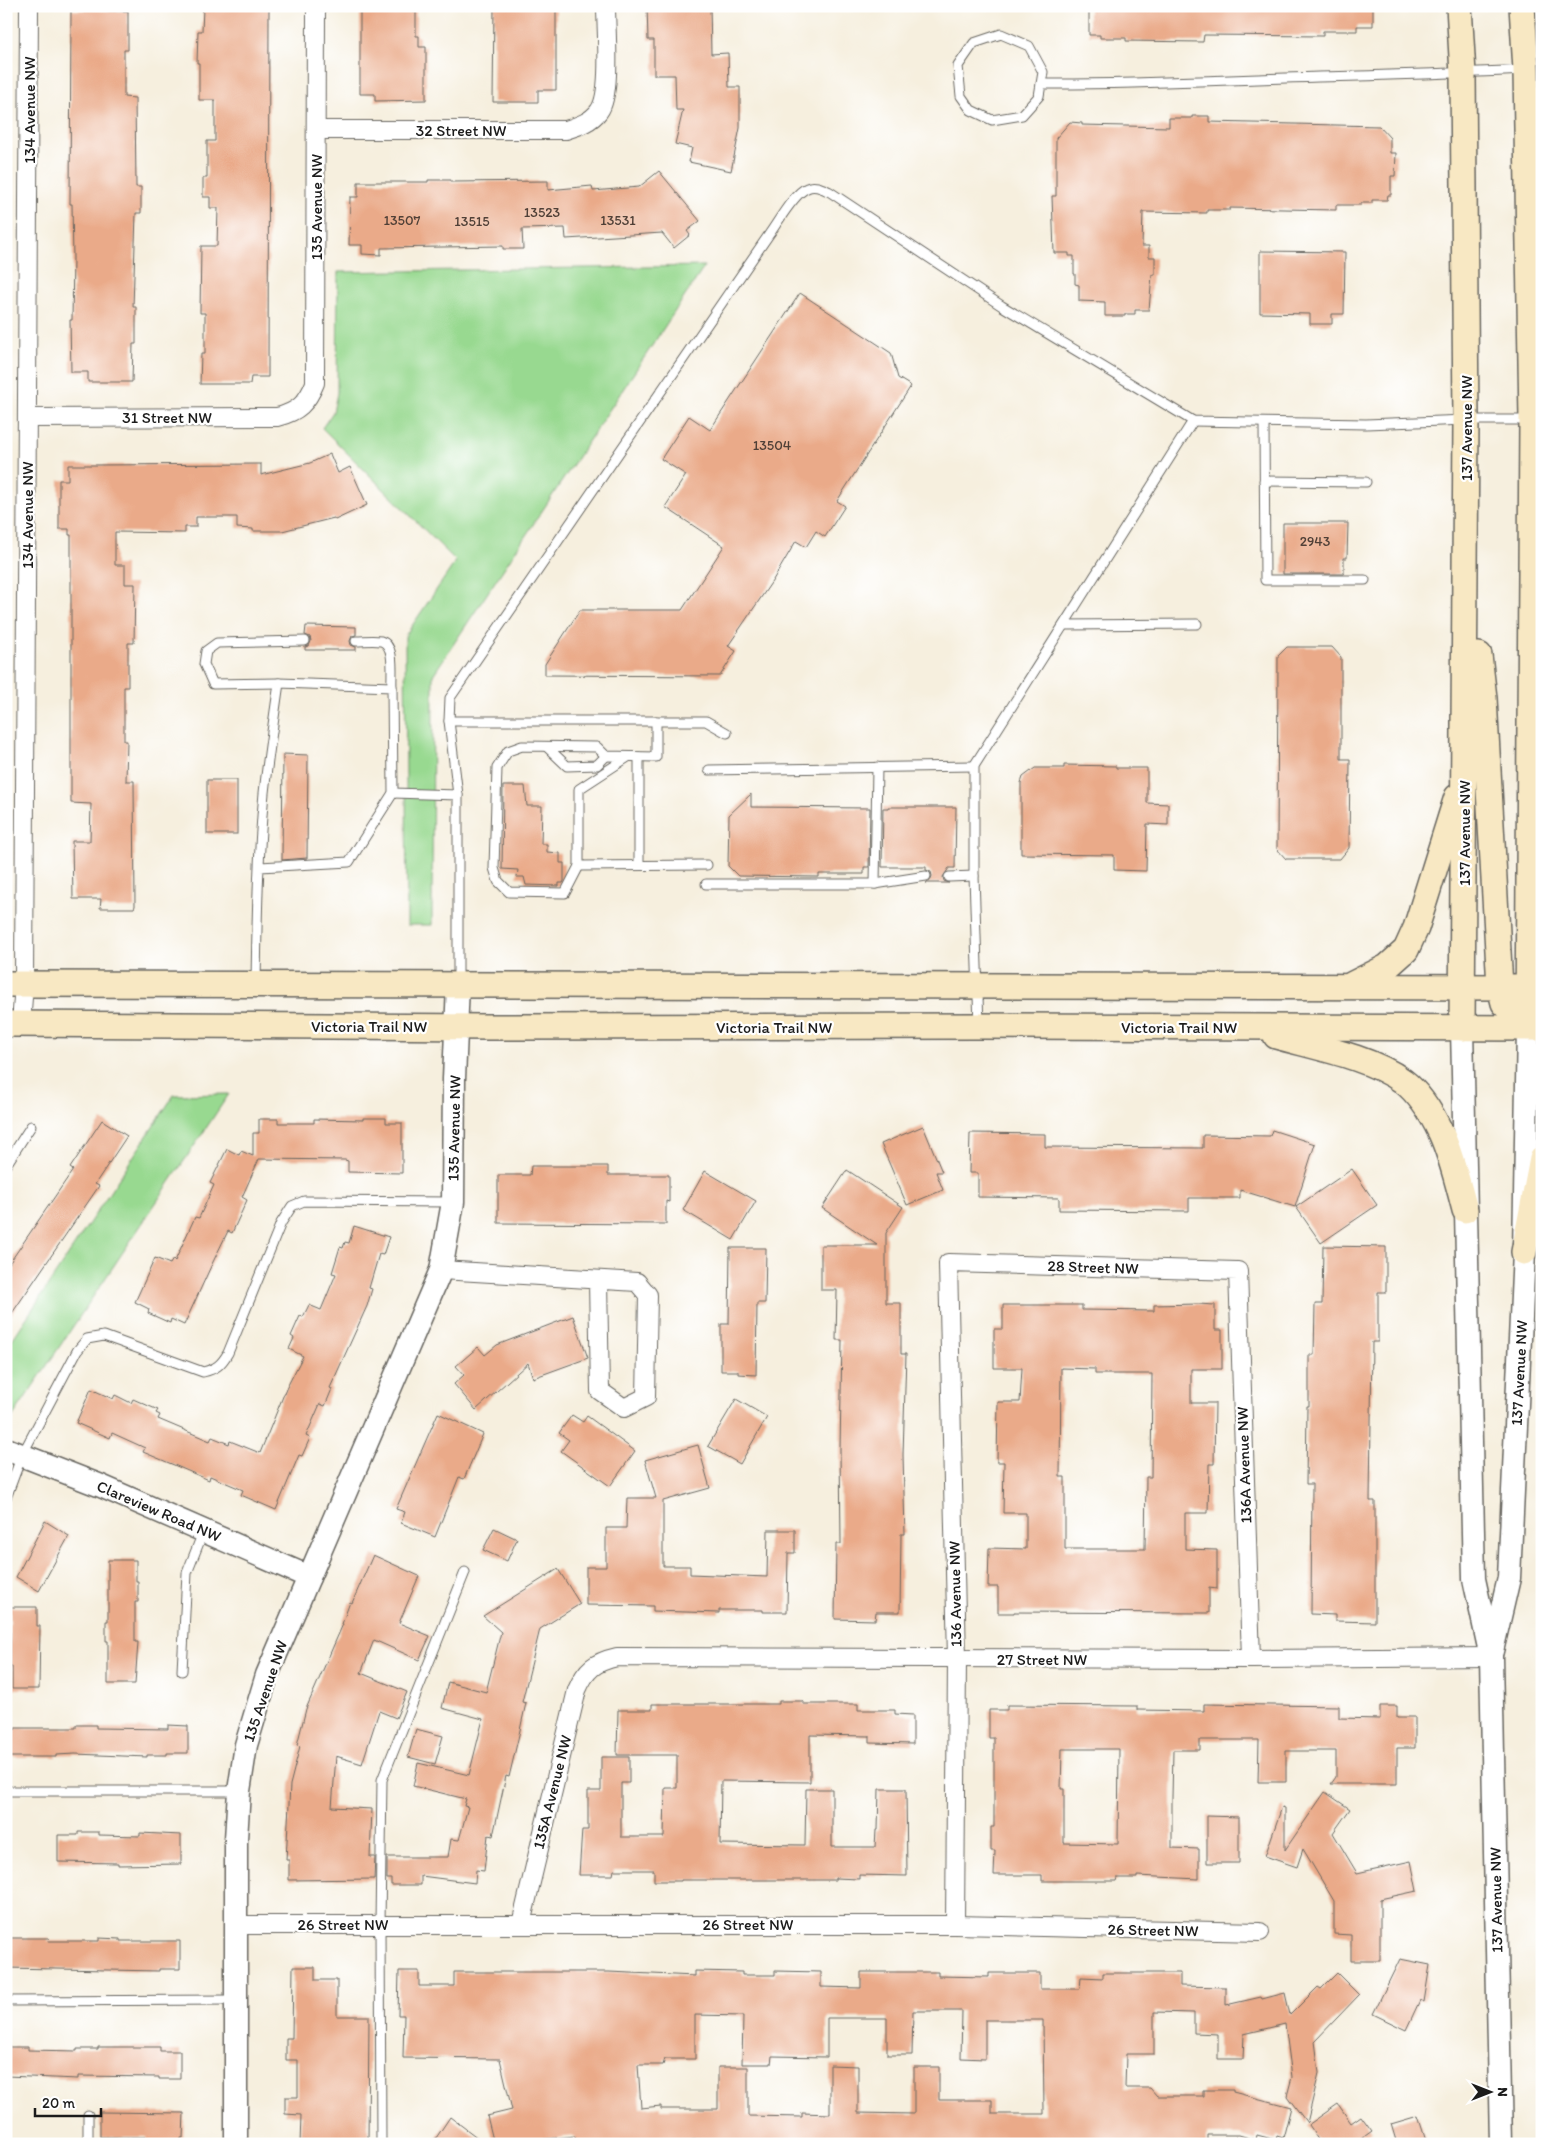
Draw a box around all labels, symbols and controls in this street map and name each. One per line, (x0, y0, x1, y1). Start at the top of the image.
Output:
street label: 134 Avenue NW (20, 56, 39, 164)
street label: 32 Street NW (415, 121, 507, 140)
street label: 135 Avenue NW (307, 154, 326, 260)
house number: 13523 (524, 204, 561, 221)
house number: 13507 (383, 212, 421, 229)
house number: 13531 (600, 212, 636, 229)
house number: 13515 (454, 213, 490, 230)
street label: 137 Avenue NW (1457, 375, 1476, 481)
street label: 31 Street NW (122, 408, 212, 427)
house number: 13504 (753, 437, 792, 454)
street label: 134 Avenue NW (18, 461, 37, 569)
house number: 2943 (1300, 533, 1331, 550)
street label: 137 Avenue NW (1455, 780, 1474, 886)
street label: Victoria Trail NW (311, 1017, 427, 1036)
street label: Victoria Trail NW (716, 1018, 832, 1037)
street label: Victoria Trail NW (1121, 1018, 1237, 1037)
street label: 135 Avenue NW (444, 1074, 464, 1181)
street label: 28 Street NW (1047, 1256, 1139, 1278)
street label: 137 Avenue NW (1507, 1319, 1531, 1426)
street label: 136A Avenue NW (1232, 1406, 1256, 1524)
street label: Clareview Road NW (94, 1476, 224, 1546)
street label: 136 Avenue NW (945, 1540, 965, 1647)
street label: 135 Avenue NW (239, 1637, 291, 1744)
street label: 27 Street NW (997, 1650, 1087, 1669)
street label: 135A Avenue NW (529, 1733, 575, 1851)
street label: 137 Avenue NW (1486, 1847, 1506, 1953)
street label: 26 Street NW (298, 1915, 389, 1934)
street label: 26 Street NW (703, 1915, 794, 1934)
street label: 26 Street NW (1107, 1920, 1199, 1940)
north arrow (1466, 2068, 1516, 2118)
scale bar (35, 2085, 101, 2117)
text: N (1494, 2087, 1511, 2097)
text: 20 m (42, 2094, 76, 2112)

